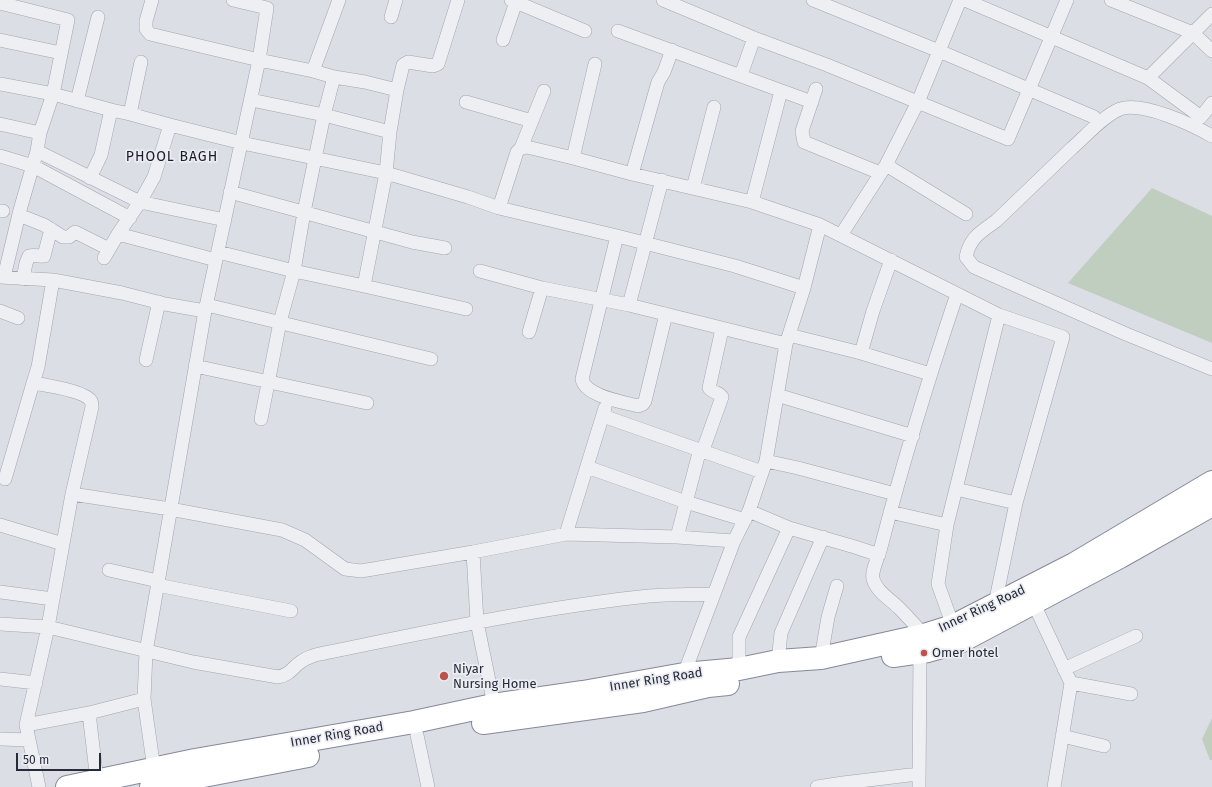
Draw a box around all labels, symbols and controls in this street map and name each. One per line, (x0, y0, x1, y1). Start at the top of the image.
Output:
district label: PHOOL BAGH (126, 149, 218, 165)
street label: Inner Ring Road (936, 582, 1028, 636)
place label: Omer hotel (932, 645, 998, 661)
marker: Omer hotel (919, 648, 929, 658)
place label: Niyar Nursing Home (453, 661, 536, 692)
street label: Inner Ring Road (608, 665, 704, 695)
marker: Niyar Nursing Home (438, 670, 450, 682)
street label: Inner Ring Road (289, 719, 385, 751)
scale bar (18, 745, 103, 771)
text: 50 m (23, 753, 49, 767)

